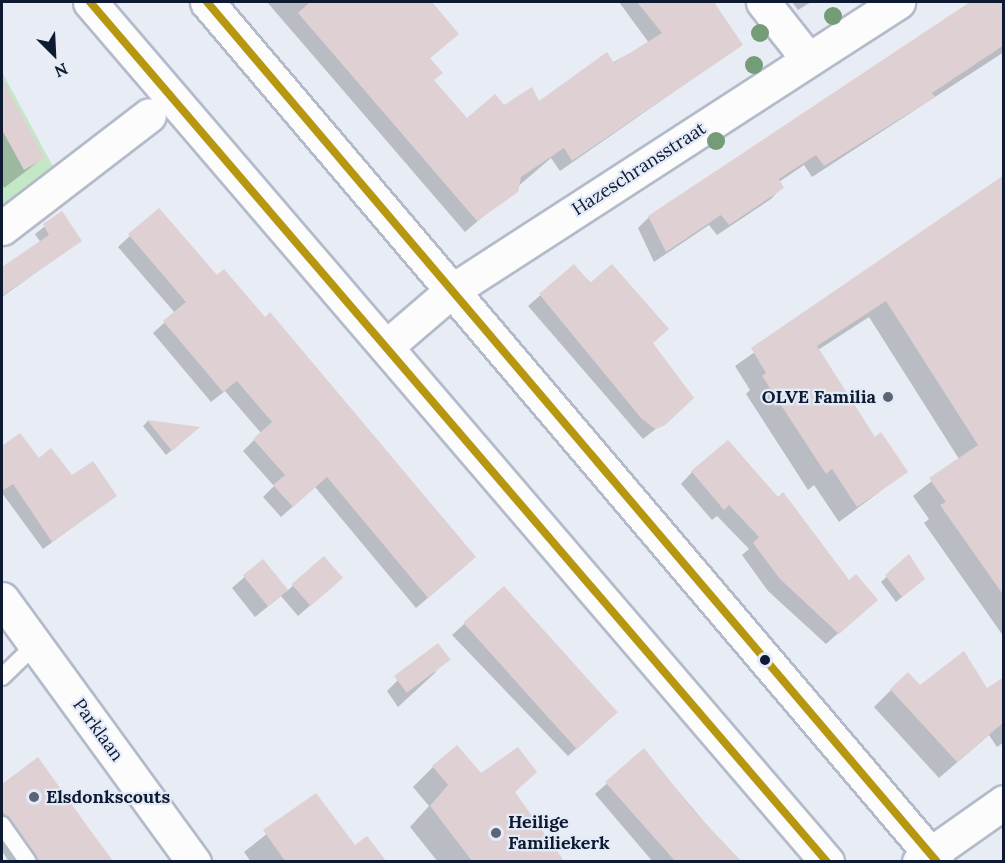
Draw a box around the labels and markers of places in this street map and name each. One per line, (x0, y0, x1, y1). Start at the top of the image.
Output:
place label: OLVE Familia (762, 386, 876, 408)
marker: OLVE Familia (881, 390, 895, 404)
unlabelled marker (759, 654, 771, 666)
place label: Elsdonkscouts (46, 786, 170, 808)
marker: Elsdonkscouts (27, 790, 41, 804)
place label: Heilige Familiekerk (508, 812, 610, 854)
marker: Heilige Familiekerk (489, 826, 503, 840)

